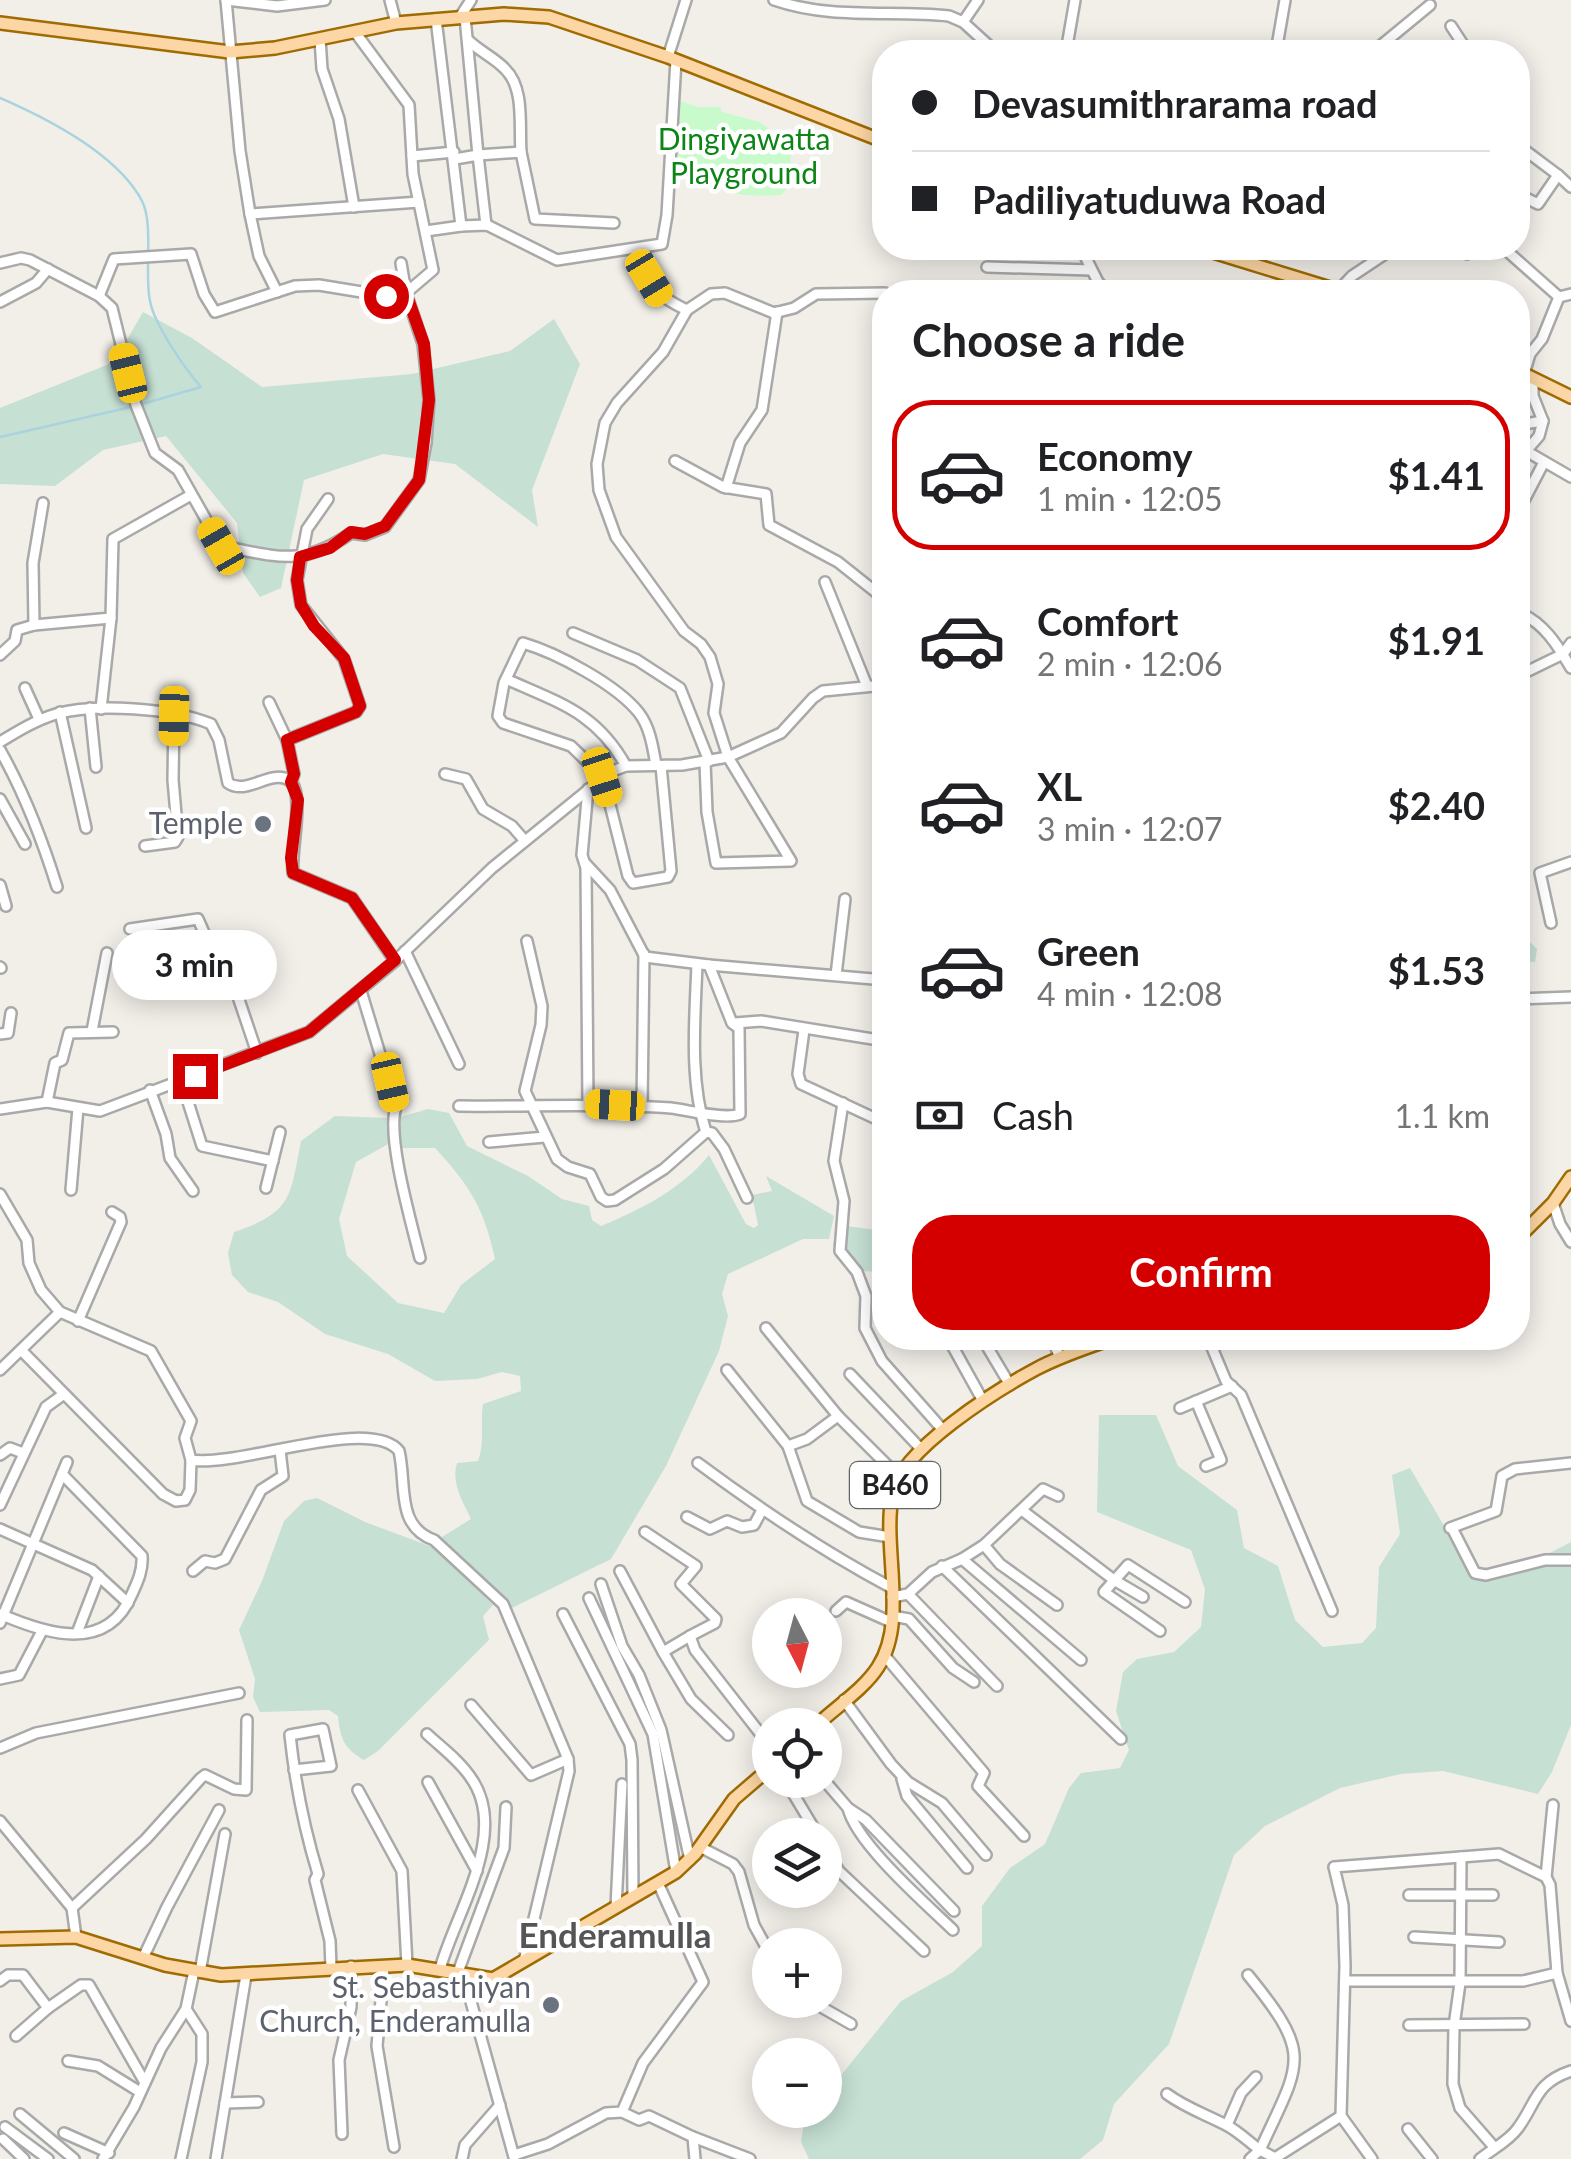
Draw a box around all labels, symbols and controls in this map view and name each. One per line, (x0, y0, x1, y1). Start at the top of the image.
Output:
text: Devasumithrarama road (972, 80, 1378, 126)
park label: Dingiyawatta Playground (658, 120, 830, 190)
text: Padiliyatuduwa Road (972, 176, 1326, 222)
car (621, 245, 677, 311)
route start (364, 274, 409, 319)
text: Choose a ride (912, 313, 1185, 367)
car (106, 340, 150, 406)
icon: car (917, 430, 1007, 520)
text: Economy (1037, 433, 1192, 479)
text: $1.41 (1388, 452, 1485, 498)
text: 1 min · 12:05 (1037, 479, 1223, 518)
car (193, 513, 249, 579)
icon: car (917, 595, 1007, 685)
text: Comfort (1037, 598, 1178, 644)
text: $1.91 (1388, 617, 1485, 663)
text: 2 min · 12:06 (1037, 644, 1223, 683)
car (158, 686, 190, 746)
car (578, 744, 626, 810)
icon: car (917, 760, 1007, 850)
text: XL (1037, 763, 1082, 809)
text: $2.40 (1388, 782, 1485, 828)
place label: Temple (149, 804, 243, 840)
text: 3 min · 12:07 (1037, 809, 1223, 848)
marker: Temple (252, 813, 274, 835)
icon: car (917, 925, 1007, 1015)
text: Green (1037, 928, 1140, 974)
callout: 3 min (112, 931, 278, 1001)
text: 3 min (155, 945, 234, 984)
text: $1.53 (1388, 947, 1485, 993)
text: 4 min · 12:08 (1037, 974, 1223, 1013)
car (369, 1049, 411, 1115)
route end (173, 1054, 218, 1099)
car (584, 1088, 646, 1122)
icon: cash (912, 1088, 967, 1143)
text: Cash (992, 1092, 1074, 1138)
text: 1.1 km (1395, 1096, 1490, 1135)
button: Confirm (912, 1215, 1490, 1330)
road number: B460 (850, 1462, 940, 1508)
north arrow (752, 1598, 842, 1688)
map controls (752, 1598, 842, 2128)
button: locate (752, 1708, 842, 1798)
button: layers (752, 1818, 842, 1908)
district label: Enderamulla (519, 1913, 711, 1955)
button: + (752, 1928, 842, 2018)
place label: St. Sebasthiyan Church, Enderamulla (259, 1968, 531, 2038)
marker: St. Sebasthiyan Church, Enderamulla (540, 1994, 562, 2016)
button: − (752, 2038, 842, 2128)

